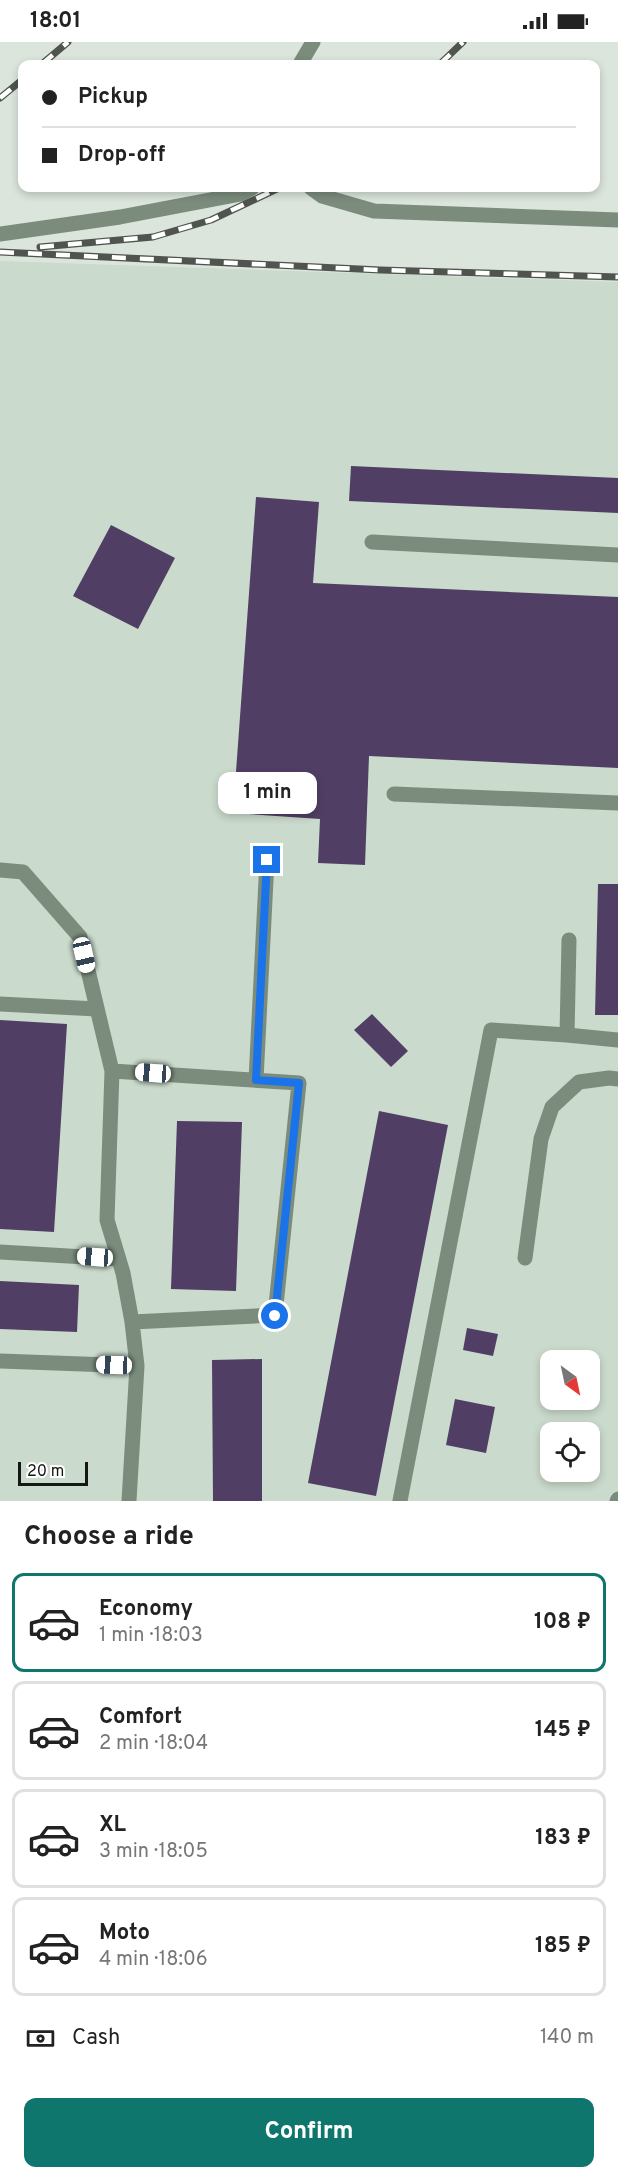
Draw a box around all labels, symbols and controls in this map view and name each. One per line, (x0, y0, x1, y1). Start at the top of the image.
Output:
text: 18:01 (30, 8, 81, 35)
text: Pickup (78, 84, 148, 111)
text: Drop-off (78, 142, 165, 169)
callout: 1 min (218, 773, 316, 815)
text: 1 min (243, 780, 292, 806)
route end (253, 846, 280, 873)
car (71, 935, 97, 975)
car (134, 1063, 172, 1083)
car (76, 1247, 114, 1267)
route start (261, 1302, 288, 1329)
north arrow (540, 1350, 600, 1410)
map controls (540, 1350, 600, 1482)
car (96, 1355, 132, 1375)
button: locate (540, 1422, 600, 1482)
scale bar (18, 1459, 88, 1486)
text: 20 m (27, 1462, 64, 1482)
text: Choose a ride (24, 1520, 194, 1554)
icon: car (27, 1596, 81, 1650)
text: Economy (99, 1596, 193, 1623)
text: 108 ₽ (534, 1609, 591, 1636)
text: 1 min · 18:03 (99, 1623, 203, 1649)
icon: car (27, 1704, 81, 1758)
text: Comfort (99, 1704, 182, 1731)
text: 145 ₽ (535, 1717, 591, 1744)
text: 2 min · 18:04 (99, 1731, 208, 1757)
icon: car (27, 1812, 81, 1866)
text: XL (99, 1812, 126, 1839)
text: 183 ₽ (535, 1825, 591, 1852)
text: 3 min · 18:05 (99, 1839, 208, 1865)
icon: car (27, 1920, 81, 1974)
text: Moto (99, 1920, 150, 1947)
text: 185 ₽ (535, 1933, 591, 1960)
text: 4 min · 18:06 (99, 1947, 208, 1973)
icon: cash (24, 2022, 57, 2055)
text: Cash (72, 2025, 121, 2052)
text: 140 m (540, 2025, 594, 2051)
button: Confirm (24, 2098, 594, 2167)

